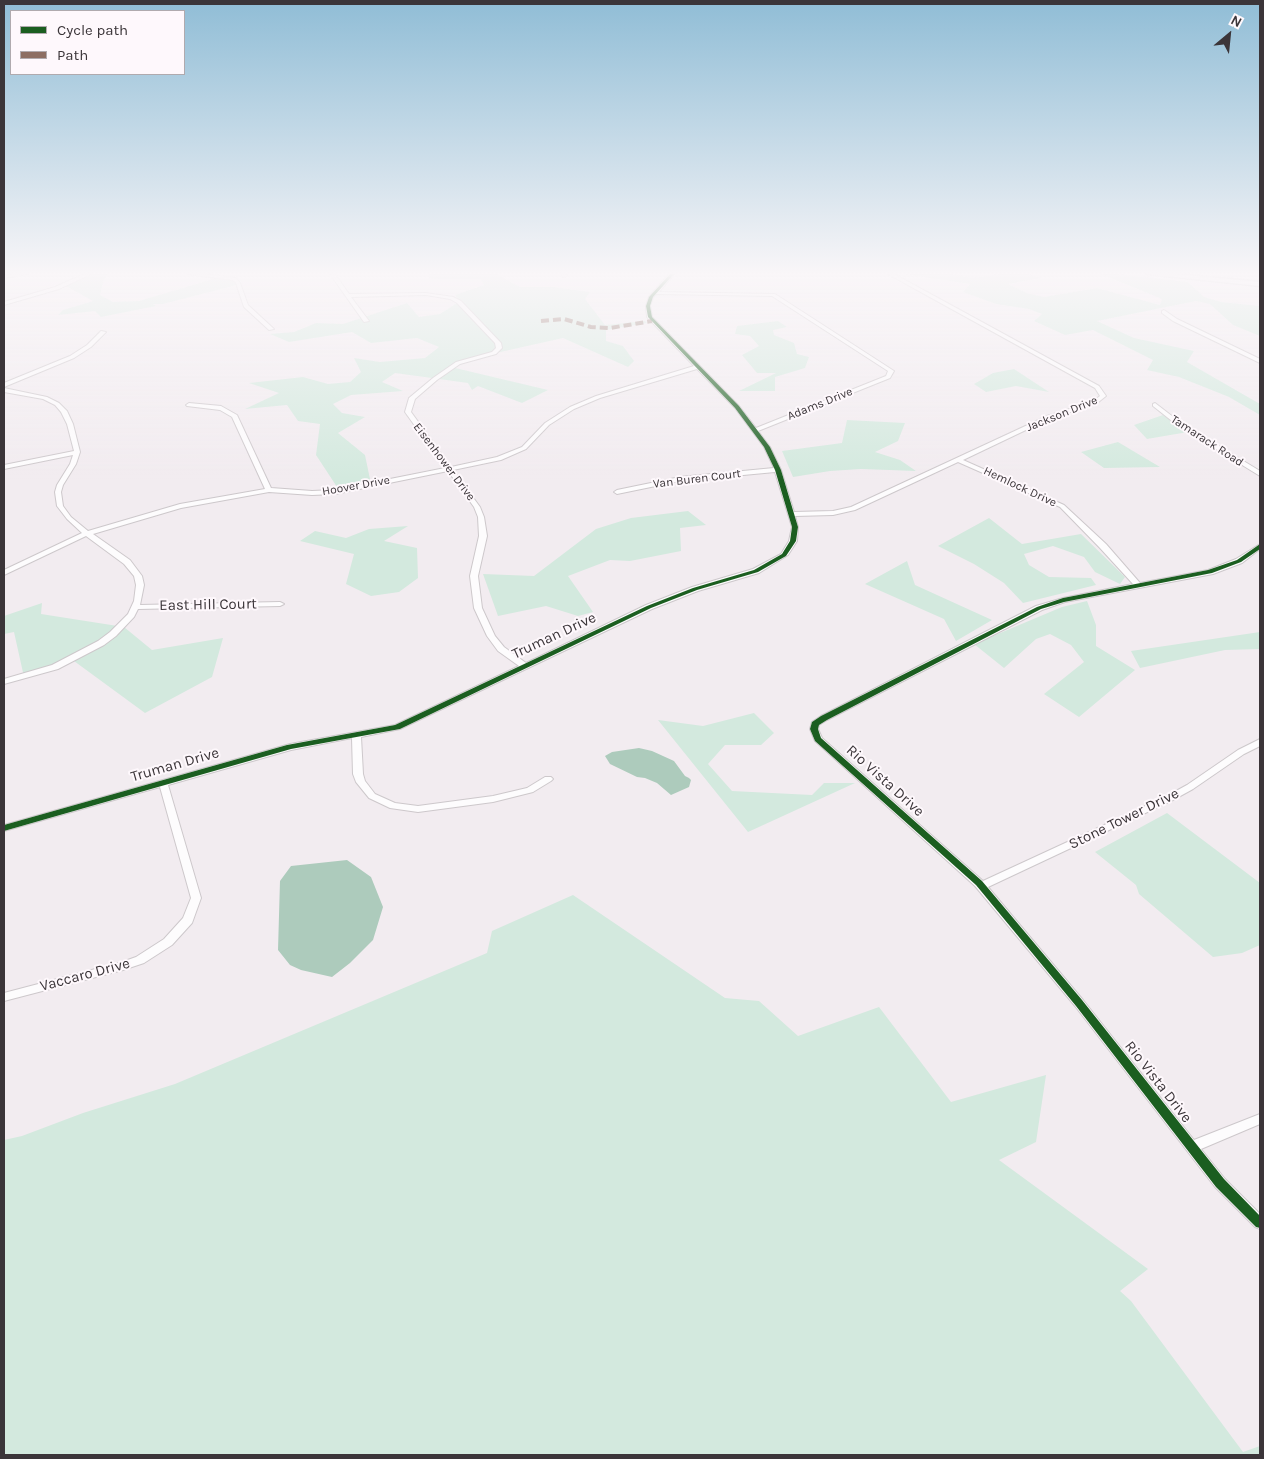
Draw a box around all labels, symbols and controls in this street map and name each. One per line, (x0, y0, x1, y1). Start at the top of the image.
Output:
legend (10, 10, 185, 75)
north arrow (1204, 10, 1254, 60)
text: N (1228, 11, 1245, 31)
text: Cycle path (57, 21, 128, 39)
text: Path (57, 46, 88, 64)
street label: Adams Drive (785, 384, 855, 424)
street label: Jackson Drive (1024, 393, 1100, 435)
street label: Tamarack Road (1168, 412, 1246, 470)
street label: Eisenhower Drive (410, 420, 478, 504)
street label: Hemlock Drive (981, 464, 1059, 510)
street label: Van Buren Court (652, 466, 742, 492)
street label: Hoover Drive (321, 473, 391, 499)
street label: East Hill Court (159, 595, 257, 615)
street label: Truman Drive (509, 609, 599, 663)
street label: Rio Vista Drive (842, 741, 928, 821)
street label: Truman Drive (129, 744, 221, 786)
street label: Stone Tower Drive (1066, 785, 1182, 853)
street label: Vaccaro Drive (38, 954, 132, 996)
street label: Rio Vista Drive (1121, 1038, 1195, 1126)

